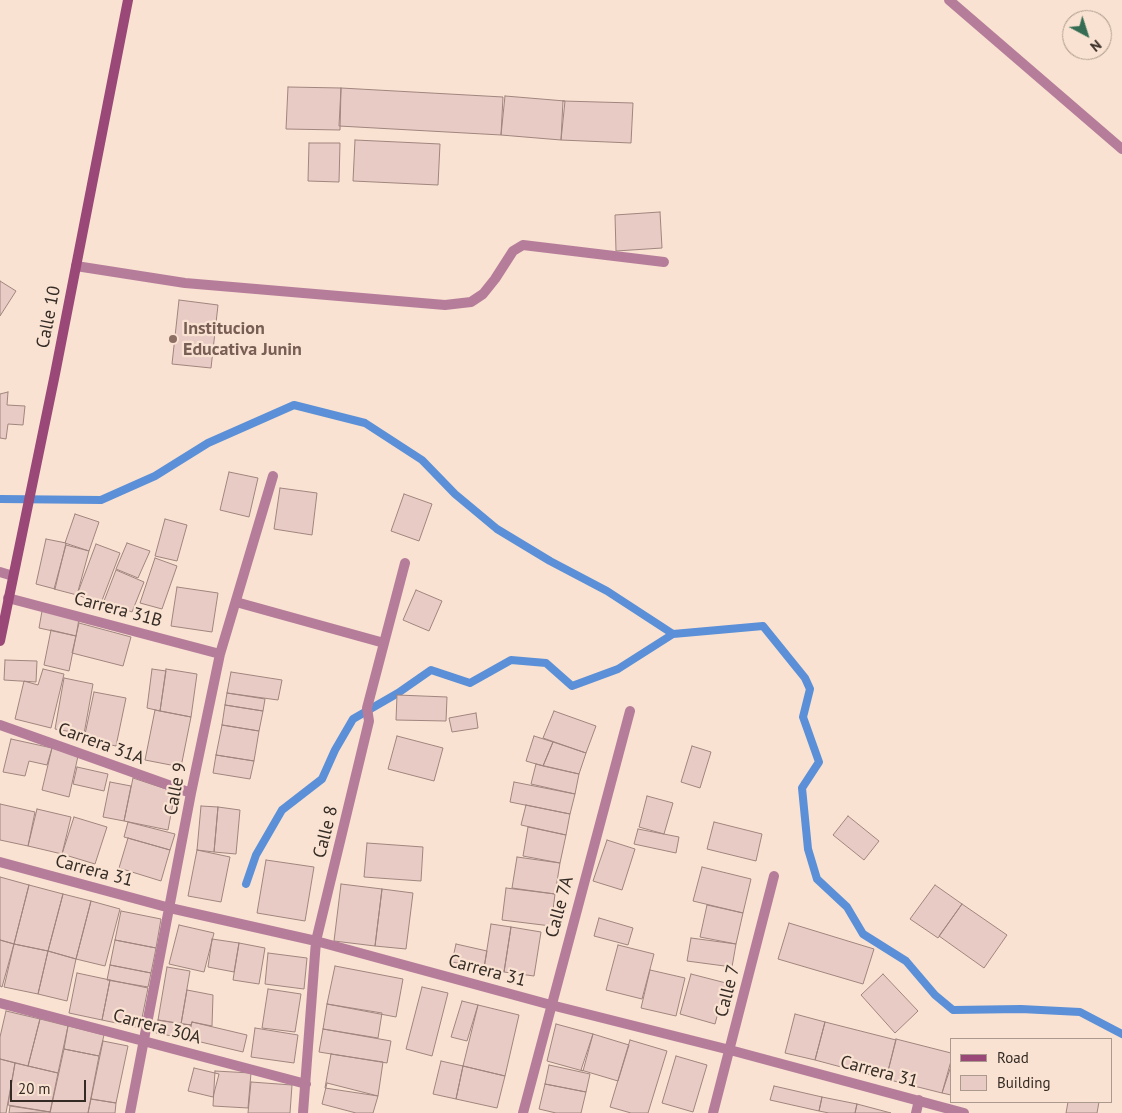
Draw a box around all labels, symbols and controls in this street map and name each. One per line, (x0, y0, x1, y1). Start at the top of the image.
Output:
north arrow (1062, 10, 1112, 60)
text: N (1087, 36, 1105, 56)
street label: Calle 10 (32, 284, 66, 350)
place label: Institucion Educativa Junin (183, 318, 302, 360)
marker: Institucion Educativa Junin (167, 333, 179, 345)
street label: Carrera 31B (72, 588, 164, 632)
street label: Carrera 31A (55, 718, 147, 770)
street label: Calle 9 (160, 761, 192, 817)
street label: Calle 8 (309, 804, 343, 860)
street label: Carrera 31 (53, 850, 135, 892)
street label: Calle 7A (541, 874, 579, 940)
street label: Carrera 31 (446, 950, 528, 992)
street label: Calle 7 (711, 963, 745, 1019)
street label: Carrera 30A (111, 1005, 203, 1049)
legend (950, 1038, 1112, 1103)
text: Road (997, 1048, 1029, 1067)
street label: Carrera 31 (838, 1051, 920, 1093)
scale bar (12, 1070, 89, 1102)
text: Building (997, 1073, 1051, 1092)
text: 20 m (18, 1079, 51, 1098)

